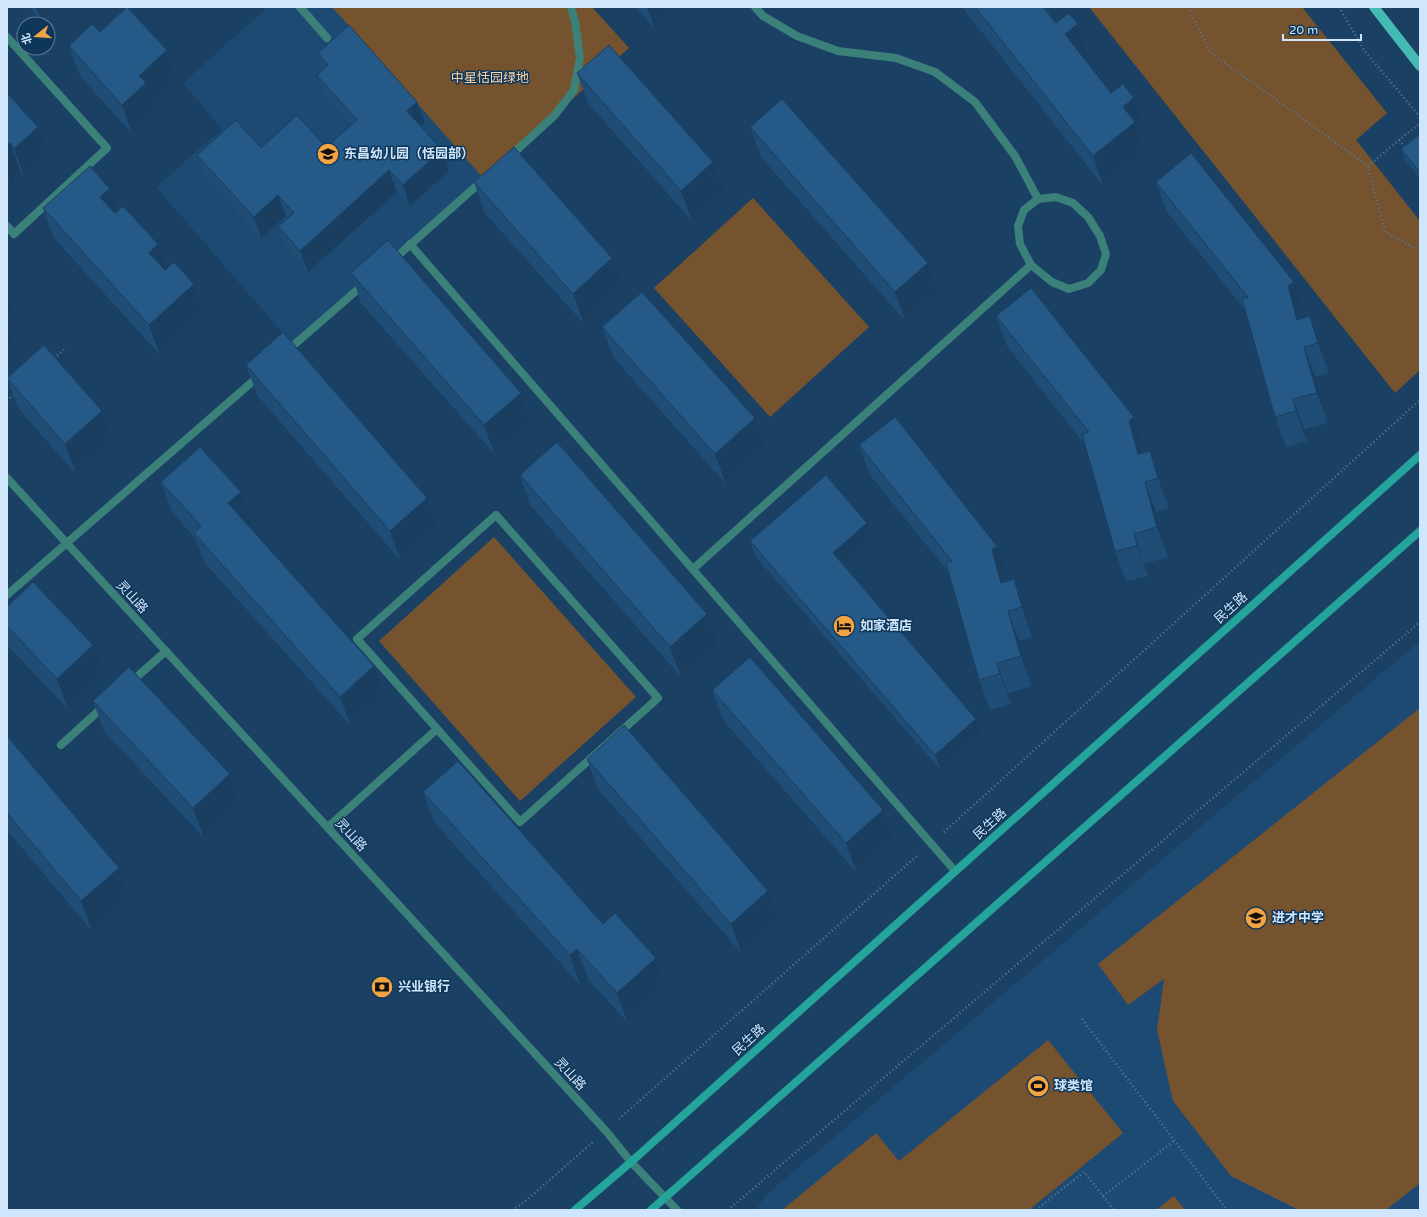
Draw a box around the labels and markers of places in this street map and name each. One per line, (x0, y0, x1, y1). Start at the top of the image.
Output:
school or university icon: 东昌幼儿园（恬园部） (315, 141, 341, 167)
place label: 东昌幼儿园（恬园部） (344, 146, 474, 162)
hotel icon: 如家酒店 (831, 613, 857, 639)
place label: 如家酒店 (860, 618, 912, 634)
school or university icon: 进才中学 (1243, 905, 1269, 931)
place label: 进才中学 (1272, 910, 1324, 926)
bank icon: 兴业银行 (369, 974, 395, 1000)
place label: 兴业银行 (398, 979, 450, 995)
sports icon: 球类馆 (1025, 1073, 1051, 1099)
place label: 球类馆 (1054, 1078, 1093, 1094)

